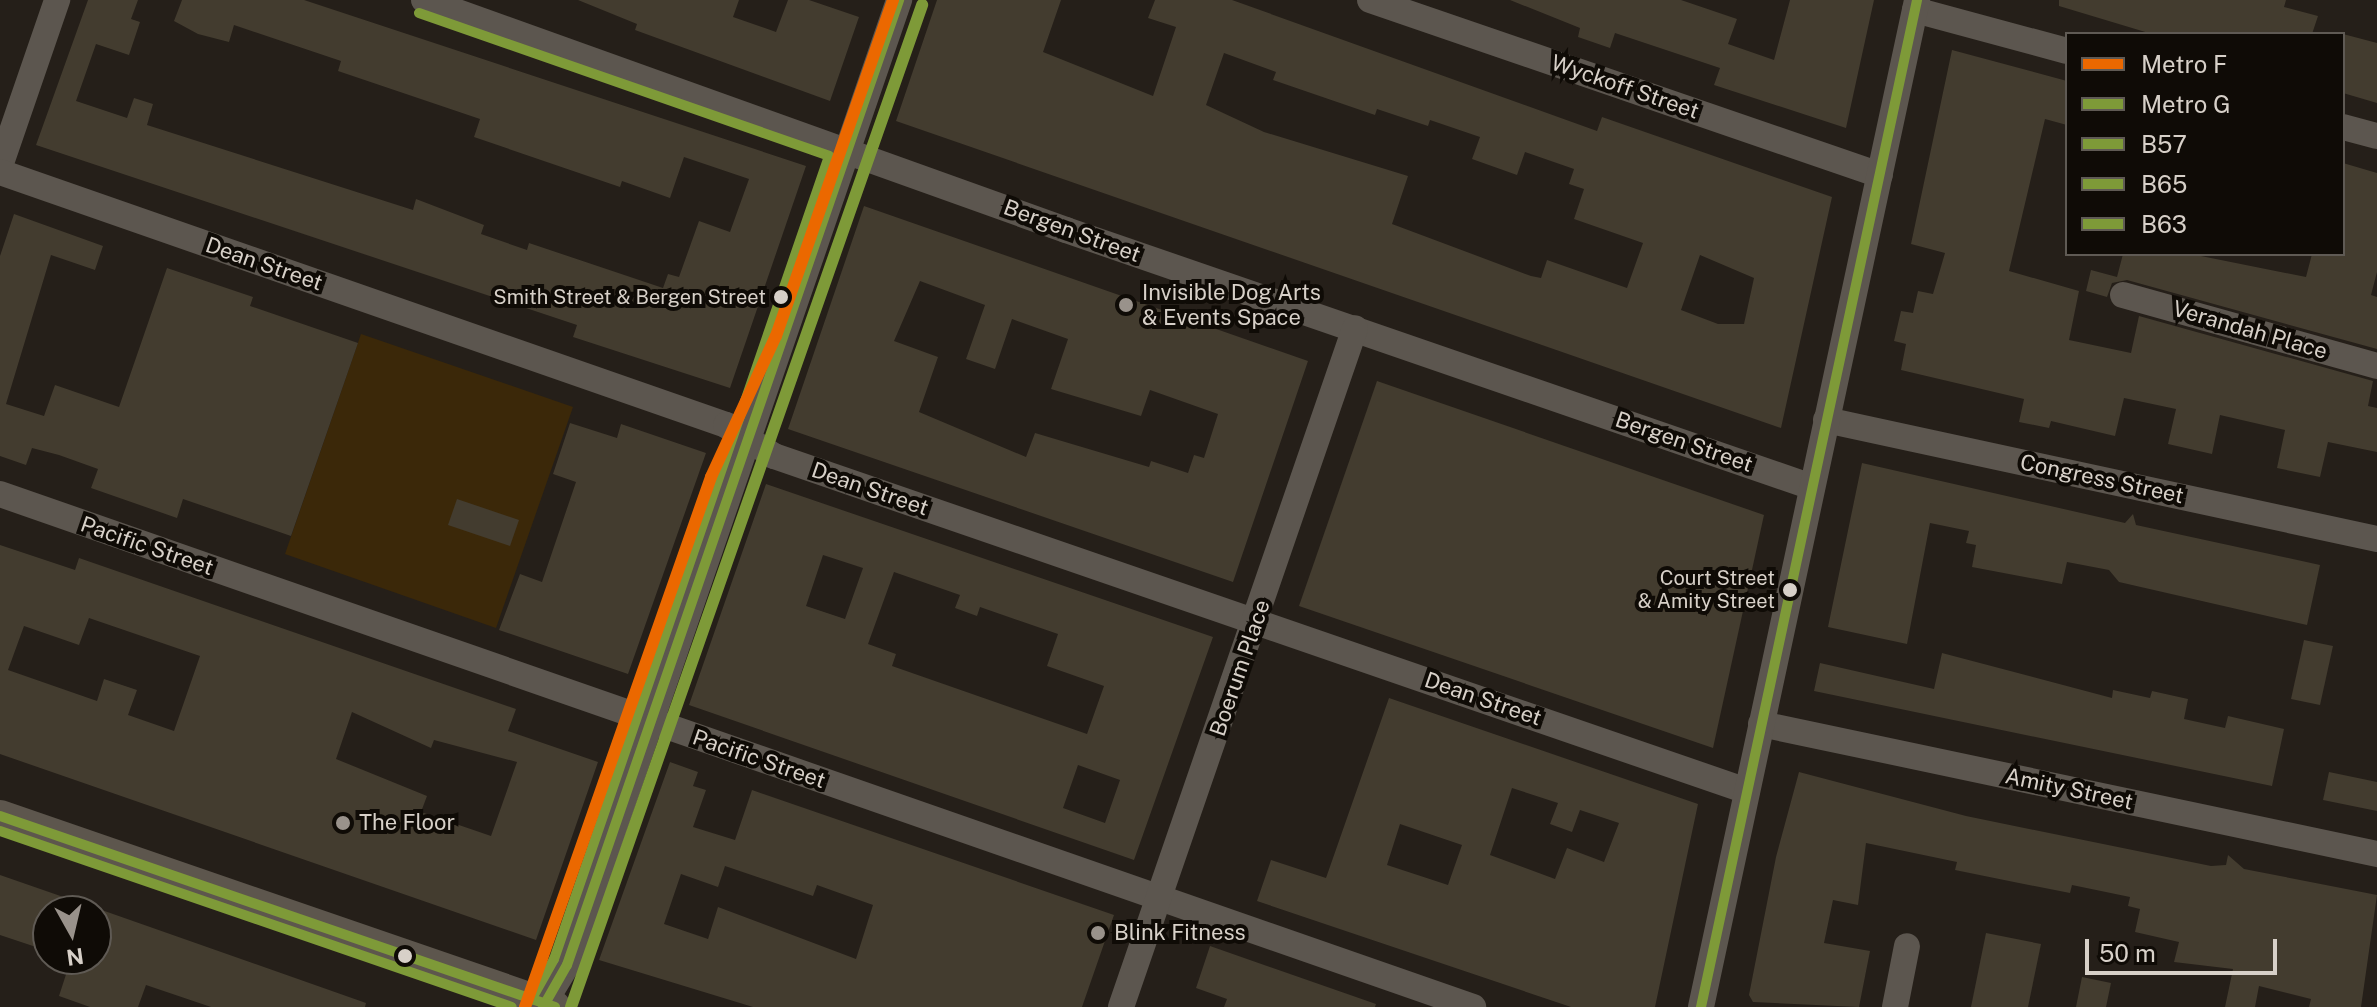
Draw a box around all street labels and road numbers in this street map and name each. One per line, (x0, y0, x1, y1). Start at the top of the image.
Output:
street label: Wyckoff Street (1548, 49, 1702, 125)
street label: Bergen Street (1000, 194, 1144, 268)
street label: Dean Street (202, 232, 326, 296)
street label: Verandah Place (2170, 295, 2330, 365)
street label: Bergen Street (1612, 406, 1756, 478)
street label: Congress Street (2018, 449, 2186, 509)
street label: Dean Street (808, 457, 932, 521)
street label: Pacific Street (77, 511, 217, 581)
street label: Boerum Place (1204, 596, 1276, 740)
street label: Dean Street (1421, 667, 1545, 731)
street label: Pacific Street (689, 724, 829, 794)
street label: Amity Street (2003, 763, 2135, 815)

